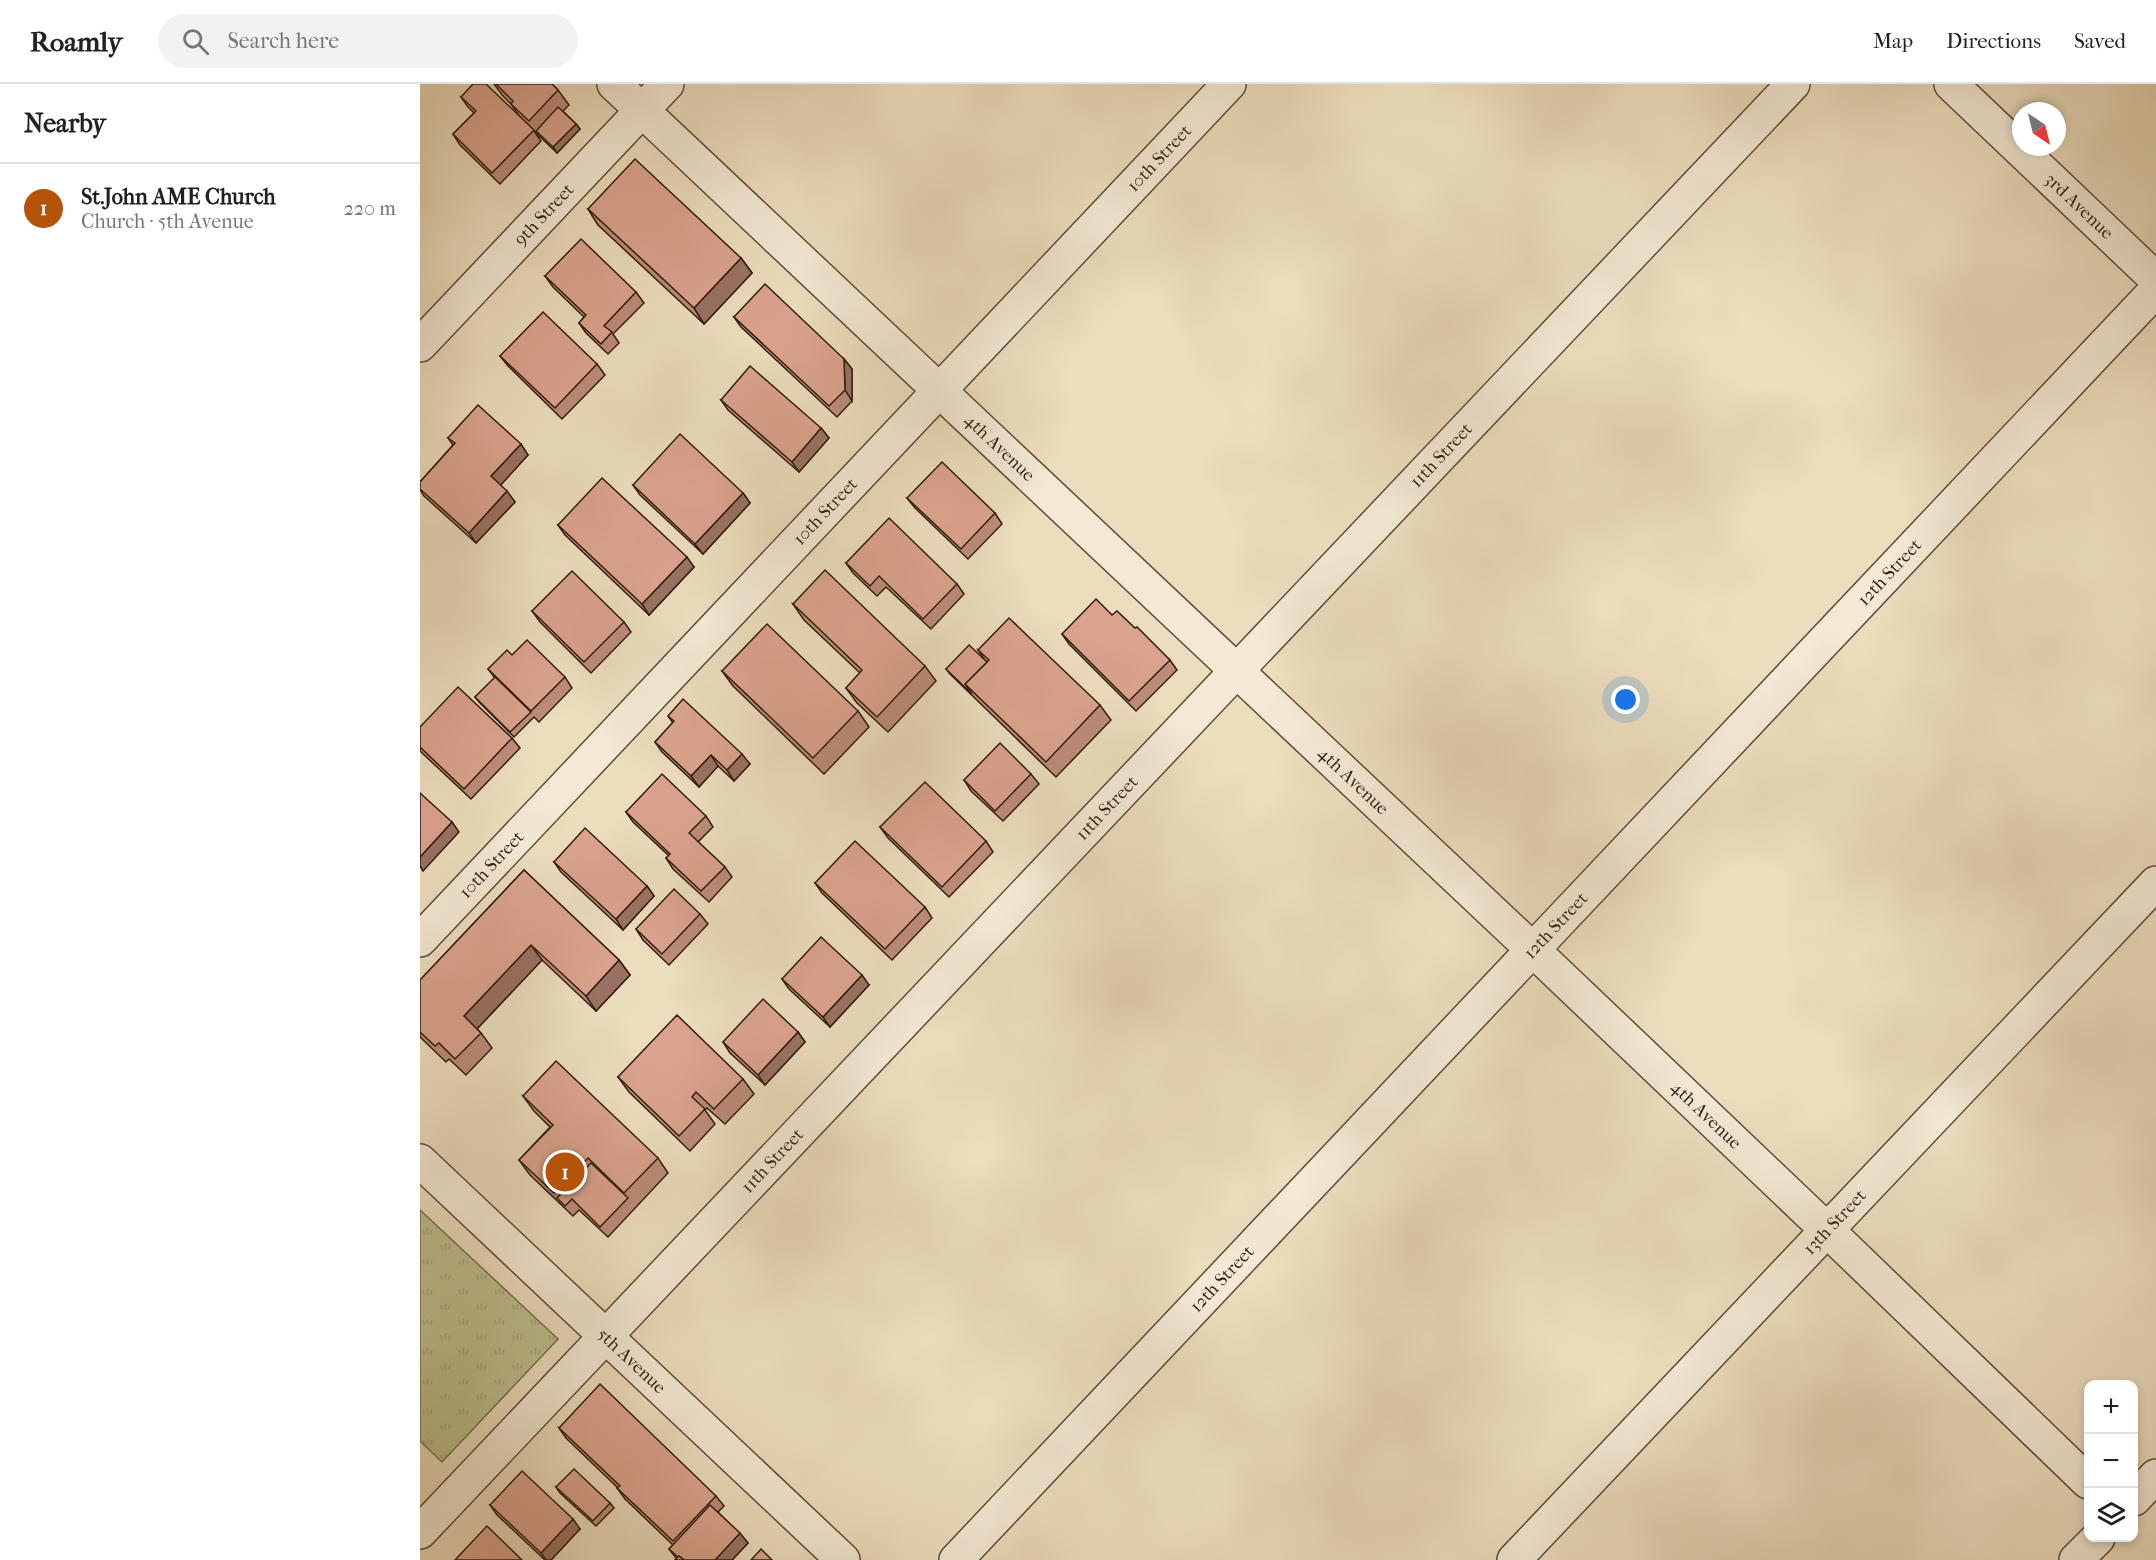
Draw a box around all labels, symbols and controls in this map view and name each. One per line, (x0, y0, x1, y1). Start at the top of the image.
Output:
search box (158, 14, 578, 68)
text: Roamly (30, 25, 122, 58)
icon: search (179, 25, 212, 58)
text: Search here (227, 28, 339, 54)
text: Map (1873, 29, 1913, 53)
text: Directions (1946, 29, 2041, 53)
text: Saved (2074, 29, 2126, 53)
north arrow (2012, 102, 2066, 156)
text: Nearby (24, 108, 106, 139)
street label: 10th Street (1123, 120, 1196, 196)
street label: 3rd Avenue (2040, 169, 2118, 244)
street label: 9th Street (510, 179, 579, 250)
text: St.John AME Church (81, 184, 276, 210)
text: 1 (40, 197, 47, 220)
text: 220 m (343, 197, 396, 220)
text: Church · 5th Avenue (81, 210, 254, 233)
street label: 4th Avenue (960, 410, 1039, 486)
street label: 11th Street (1406, 419, 1477, 492)
street label: 10th Street (789, 473, 863, 549)
street label: 12th Street (1853, 535, 1926, 610)
your location (1611, 685, 1640, 714)
street label: 4th Avenue (1313, 743, 1393, 819)
street label: 11th Street (1072, 771, 1143, 845)
street label: 10th Street (455, 827, 529, 903)
street label: 12th Street (1520, 888, 1593, 963)
street label: 4th Avenue (1666, 1077, 1746, 1154)
street label: 11th Street (737, 1124, 808, 1197)
pin: 1 (546, 1150, 584, 1194)
street label: 13th Street (1799, 1185, 1871, 1259)
street label: 12th Street (1186, 1241, 1259, 1317)
street label: 5th Avenue (593, 1324, 670, 1398)
map controls (2084, 1380, 2138, 1542)
button: + (2084, 1380, 2138, 1434)
button: − (2084, 1434, 2138, 1488)
button: layers (2084, 1488, 2138, 1542)

